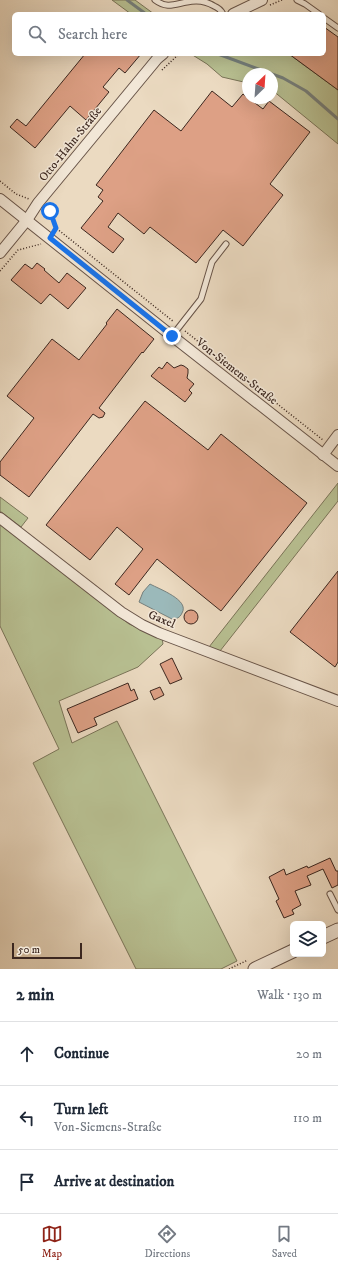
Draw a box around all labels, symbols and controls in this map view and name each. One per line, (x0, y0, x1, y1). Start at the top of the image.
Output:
search box (12, 12, 326, 56)
icon: search (26, 23, 48, 45)
text: Search here (58, 25, 127, 44)
north arrow (242, 68, 278, 104)
street label: Otto-Hahn-Straße (36, 104, 105, 185)
route start (41, 202, 59, 220)
route end (163, 327, 181, 345)
street label: Von-Siemens-Straße (192, 334, 280, 408)
street label: Gaxel (146, 607, 178, 632)
map controls (290, 921, 326, 957)
button: layers (290, 921, 326, 957)
scale bar (12, 941, 82, 960)
text: 50 m (18, 943, 40, 957)
text: 2 min (16, 984, 54, 1006)
text: Walk · 130 m (257, 987, 322, 1003)
icon: ahead (16, 1043, 38, 1065)
text: Continue (54, 1044, 109, 1063)
text: 20 m (296, 1046, 322, 1062)
text: Turn left (54, 1100, 108, 1119)
icon: left (16, 1107, 38, 1129)
text: 110 m (293, 1110, 322, 1126)
text: Von-Siemens-Straße (54, 1119, 162, 1135)
icon: arrive (16, 1171, 38, 1193)
text: Arrive at destination (54, 1172, 174, 1191)
tab: Map (41, 1223, 63, 1261)
tab: Directions (145, 1223, 190, 1261)
tab: Saved (272, 1223, 297, 1261)

